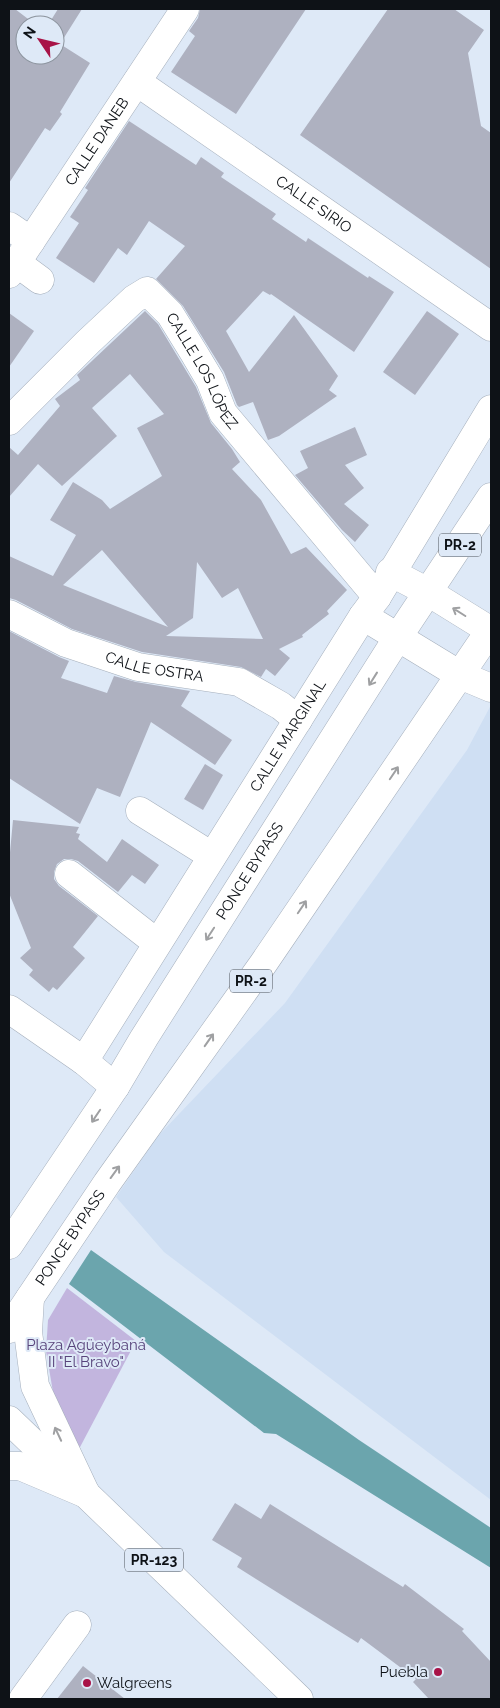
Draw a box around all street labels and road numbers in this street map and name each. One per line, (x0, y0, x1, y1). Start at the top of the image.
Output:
street label: CALLE DANEB (61, 94, 133, 189)
street label: CALLE SIRIO (272, 172, 355, 237)
street label: CALLE LOS LÓPEZ (162, 309, 242, 433)
road number: PR-2 (439, 534, 481, 556)
street label: CALLE OSTRA (103, 648, 205, 686)
street label: CALLE MARGINAL (246, 676, 330, 795)
street label: PONCE BYPASS (212, 819, 287, 923)
road number: PR-2 (230, 969, 272, 992)
street label: PONCE BYPASS (32, 1186, 109, 1289)
road number: PR-123 (125, 1548, 183, 1572)

